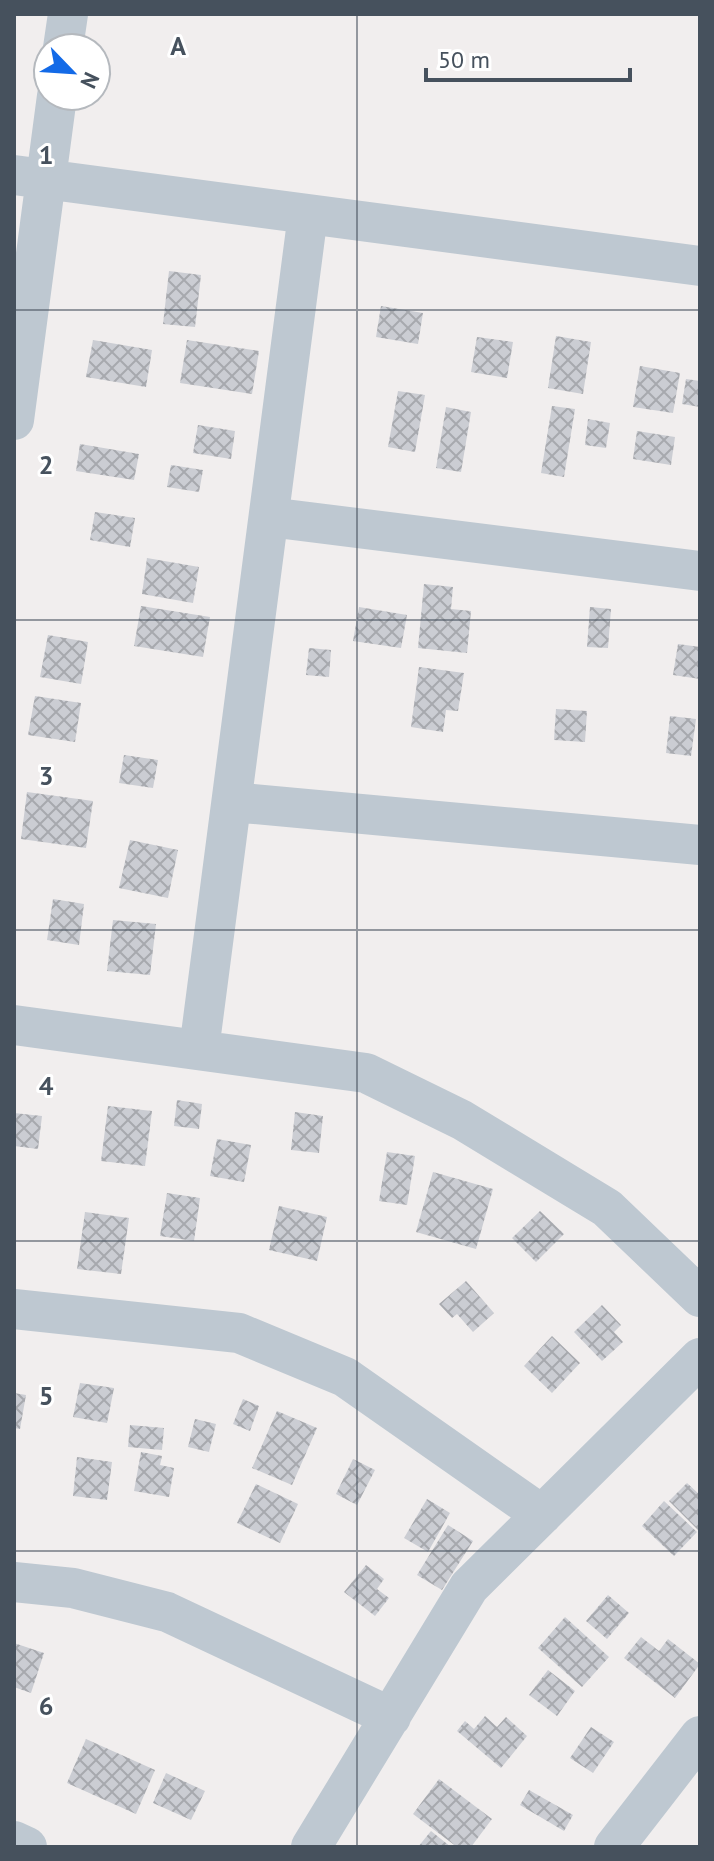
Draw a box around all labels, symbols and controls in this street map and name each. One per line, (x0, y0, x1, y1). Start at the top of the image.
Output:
text: A (170, 29, 186, 62)
north arrow (32, 32, 112, 112)
scale bar (426, 32, 630, 82)
text: 50 m (438, 44, 490, 75)
text: N (74, 68, 106, 93)
text: 1 (39, 138, 53, 171)
text: 2 (39, 448, 53, 481)
text: 3 (39, 759, 53, 792)
text: 4 (39, 1069, 54, 1102)
text: 5 (39, 1379, 53, 1412)
text: 6 (39, 1689, 53, 1722)

